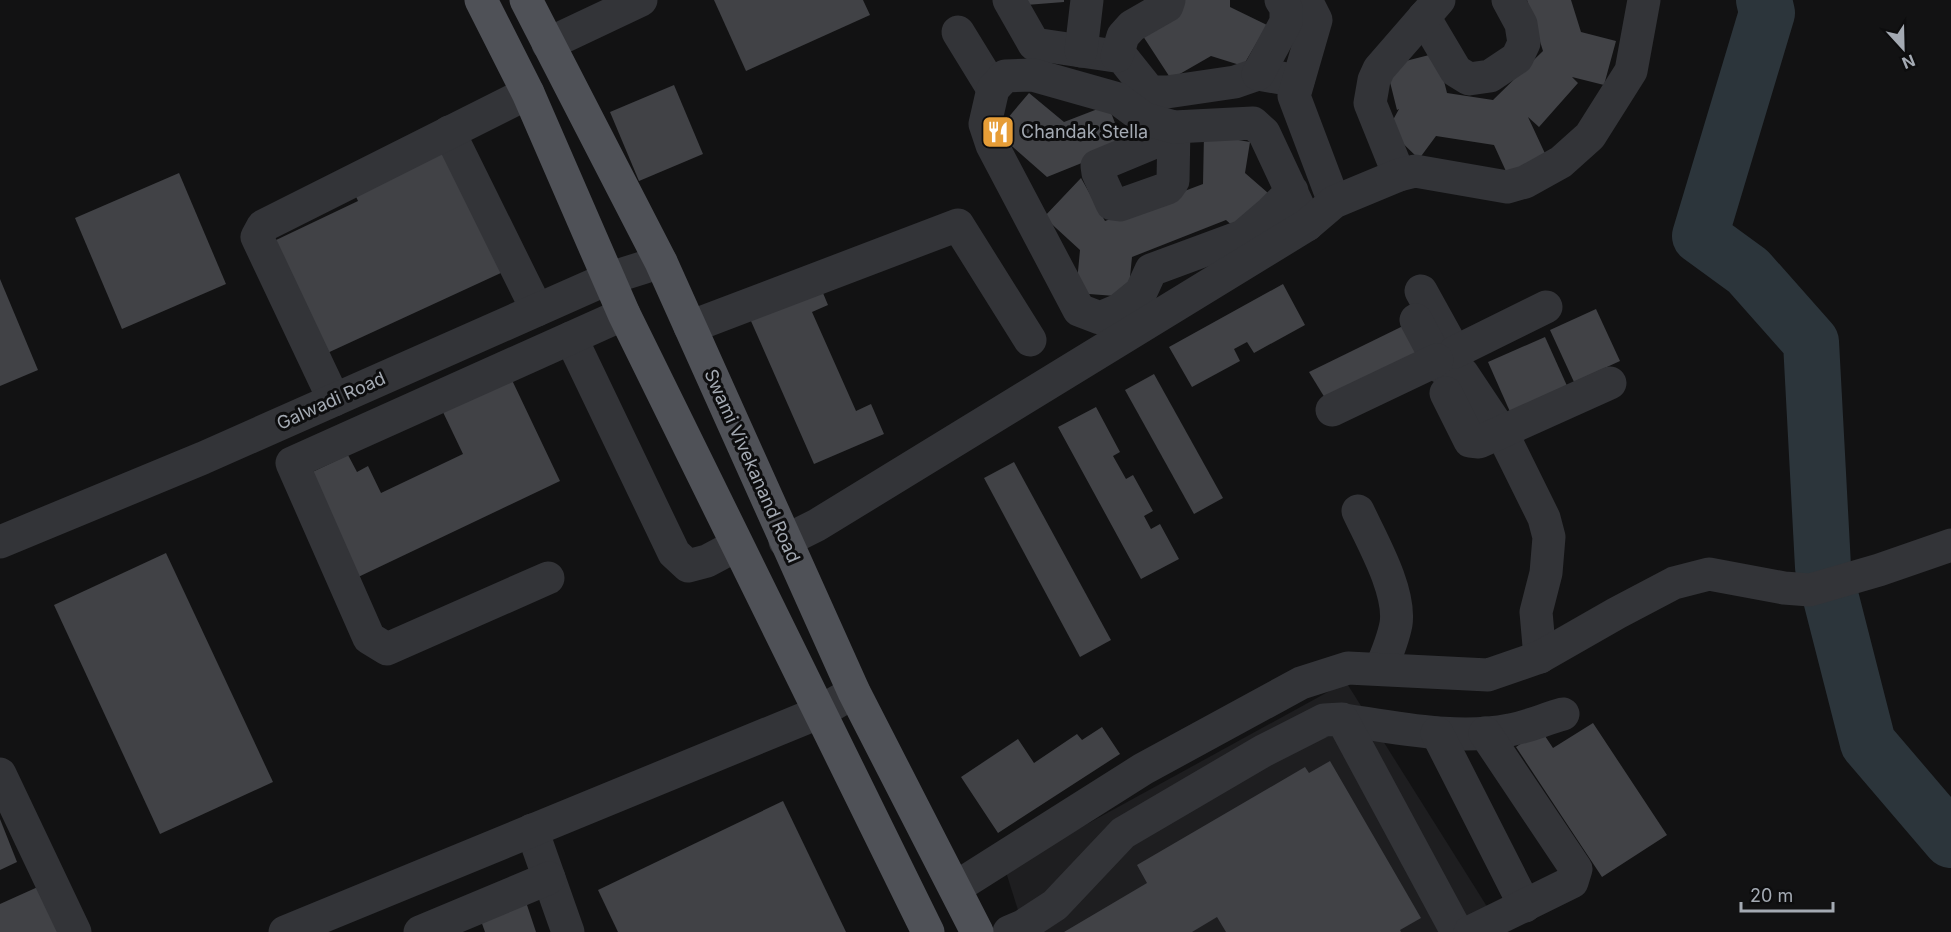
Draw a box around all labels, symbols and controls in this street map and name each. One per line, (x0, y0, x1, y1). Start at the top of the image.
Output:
north arrow (1873, 18, 1933, 78)
text: N (1899, 50, 1918, 73)
restaurant icon: Chandak Stella (980, 114, 1016, 150)
place label: Chandak Stella (1021, 121, 1148, 142)
street label: Swami Vivekanand Road (700, 366, 805, 566)
street label: Galwadi Road (273, 367, 388, 434)
scale bar (1741, 875, 1832, 913)
text: 20 m (1750, 885, 1793, 906)

